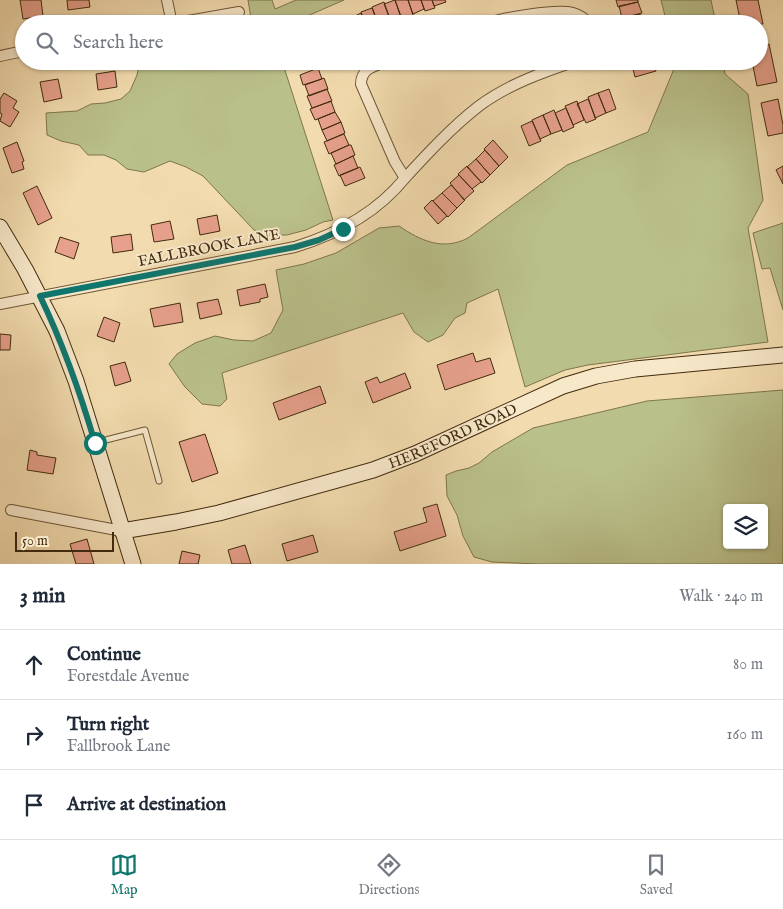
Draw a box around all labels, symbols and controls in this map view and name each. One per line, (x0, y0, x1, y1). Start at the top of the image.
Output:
search box (15, 15, 768, 70)
icon: search (33, 29, 61, 57)
text: Search here (73, 31, 164, 55)
route end (332, 218, 355, 241)
street label: FALLBROOK LANE (136, 225, 282, 271)
street label: HEREFORD ROAD (385, 399, 520, 473)
route start (84, 432, 107, 455)
map controls (723, 504, 768, 549)
button: layers (723, 504, 768, 549)
scale bar (15, 529, 114, 552)
text: 50 m (22, 532, 48, 550)
text: 3 min (20, 583, 65, 610)
text: Walk · 240 m (679, 587, 763, 607)
text: Continue (67, 643, 141, 667)
icon: ahead (20, 651, 48, 679)
text: 80 m (733, 655, 763, 675)
text: Forestdale Avenue (67, 667, 189, 687)
text: Turn right (67, 713, 149, 737)
icon: right (20, 721, 48, 749)
text: 160 m (727, 725, 763, 745)
text: Fallbrook Lane (67, 737, 170, 757)
icon: arrive (20, 791, 48, 819)
text: Arrive at destination (67, 793, 226, 817)
tab: Map (110, 851, 138, 899)
tab: Directions (358, 851, 419, 899)
tab: Saved (640, 851, 673, 899)

